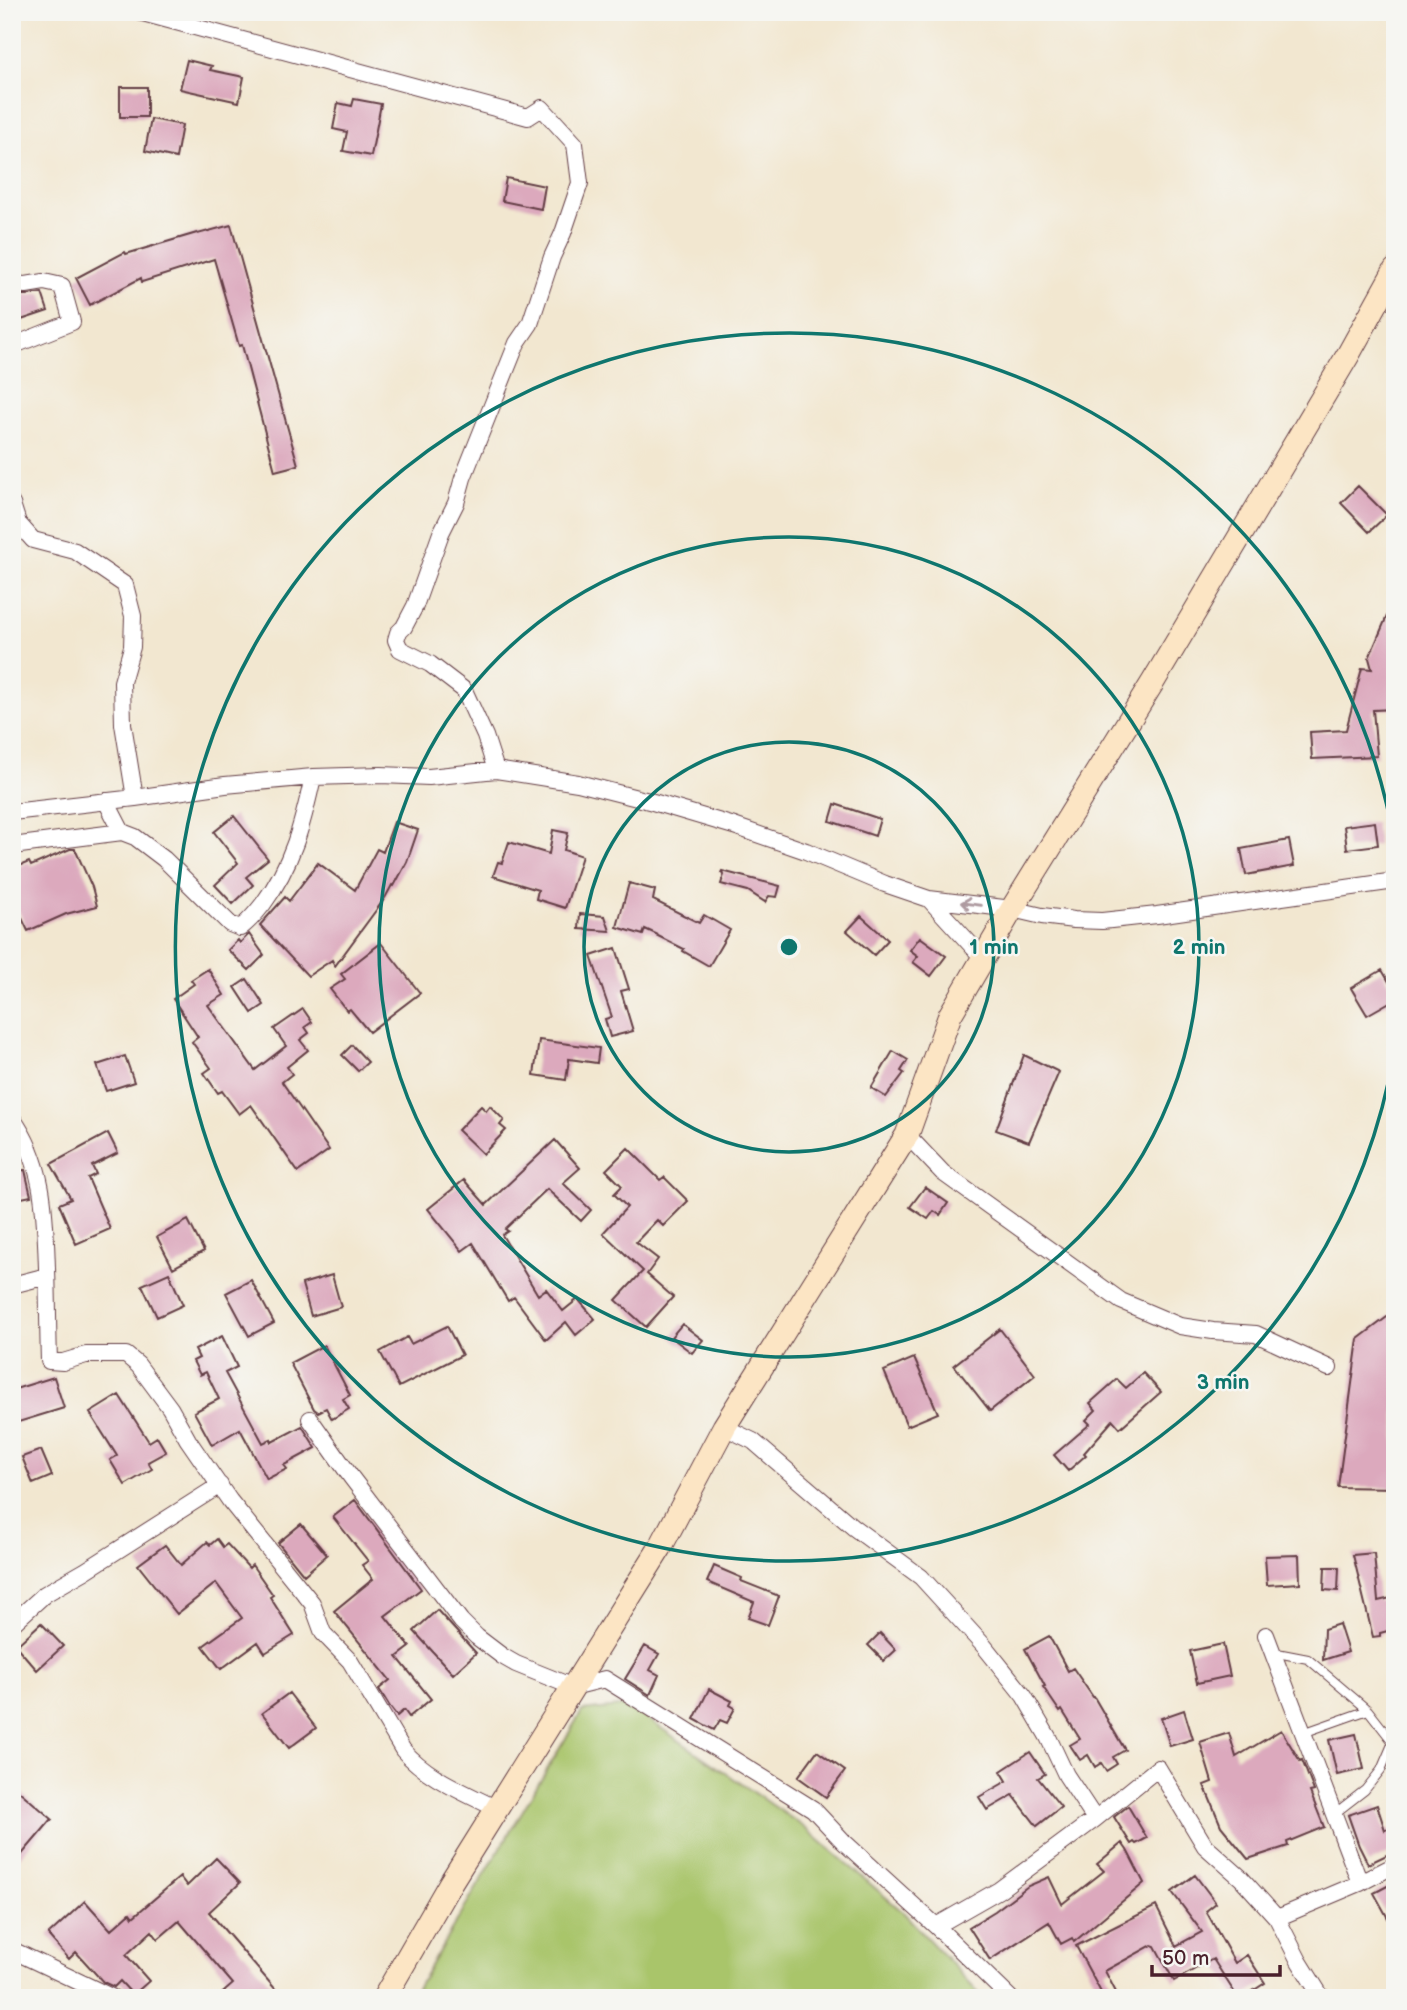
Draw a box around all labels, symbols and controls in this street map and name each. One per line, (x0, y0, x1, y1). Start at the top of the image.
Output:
one-way arrow (960, 897, 982, 910)
centre of rings (777, 935, 801, 959)
text: 1 min (969, 935, 1019, 960)
text: 2 min (1172, 935, 1226, 960)
text: 3 min (1197, 1370, 1249, 1395)
scale bar (1152, 1933, 1279, 1977)
text: 50 m (1162, 1946, 1209, 1971)

